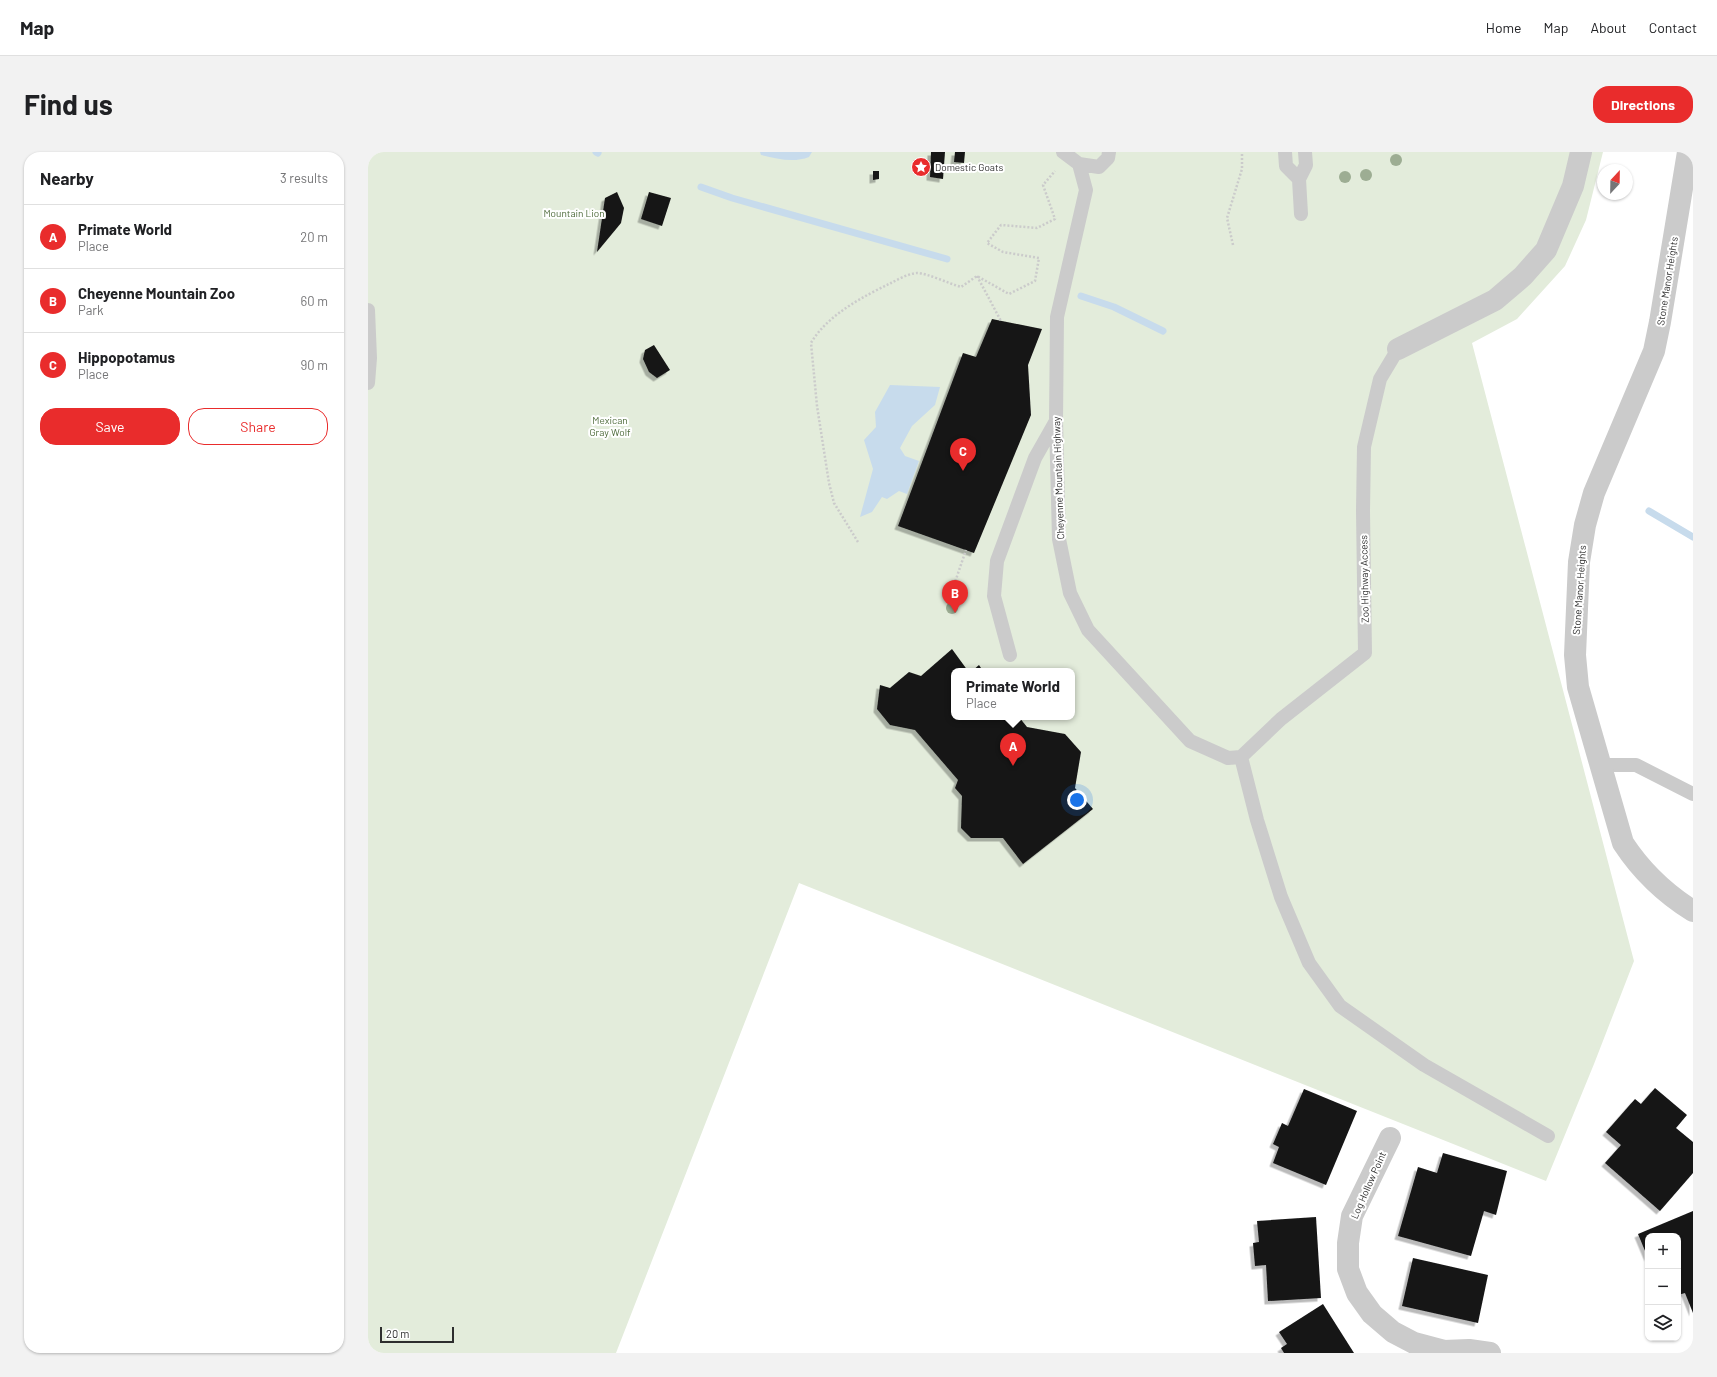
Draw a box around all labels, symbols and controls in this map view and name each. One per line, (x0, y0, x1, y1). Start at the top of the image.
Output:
text: Map (20, 16, 54, 39)
text: Home (1486, 19, 1522, 36)
text: Map (1544, 19, 1568, 36)
text: About (1590, 19, 1627, 36)
text: Contact (1649, 19, 1697, 36)
button: Directions (1593, 86, 1693, 123)
text: Find us (24, 87, 113, 121)
place icon: Domestic Goats (910, 156, 932, 178)
place label: Domestic Goats (935, 161, 1004, 173)
north arrow (1597, 164, 1633, 200)
text: Nearby (40, 168, 94, 188)
text: 3 results (280, 170, 328, 186)
park label: Mountain Lion (543, 207, 605, 219)
text: Primate World (78, 220, 172, 238)
text: A (49, 229, 57, 245)
text: 20 m (300, 229, 328, 245)
street label: Stone Manor Heights (1654, 236, 1680, 326)
text: Place (78, 238, 109, 254)
text: Cheyenne Mountain Zoo (78, 284, 235, 302)
text: B (49, 293, 57, 309)
text: 60 m (301, 293, 328, 309)
text: Park (78, 302, 104, 318)
text: Hippopotamus (78, 348, 175, 366)
text: C (49, 357, 57, 373)
text: 90 m (301, 357, 328, 373)
text: Place (78, 366, 109, 382)
button: Save (40, 408, 180, 445)
button: Share (188, 408, 328, 445)
park label: Mexican Gray Wolf (589, 414, 631, 438)
street label: Cheyenne Mountain Highway (1050, 416, 1066, 540)
pin: C (950, 438, 976, 471)
street label: Zoo Highway Access (1357, 535, 1371, 623)
street label: Stone Manor Heights (1570, 545, 1588, 635)
pin: B (942, 580, 968, 613)
popup (951, 668, 1075, 720)
text: Primate World (966, 677, 1060, 695)
text: Place (966, 695, 997, 711)
pin: A (1000, 733, 1026, 766)
your location (1067, 790, 1087, 810)
street label: Log Hollow Point (1348, 1149, 1388, 1220)
map controls (1645, 1233, 1681, 1341)
button: + (1645, 1233, 1681, 1269)
button: − (1645, 1269, 1681, 1305)
button: layers (1645, 1305, 1681, 1341)
scale bar (380, 1325, 454, 1344)
text: 20 m (386, 1327, 409, 1340)

